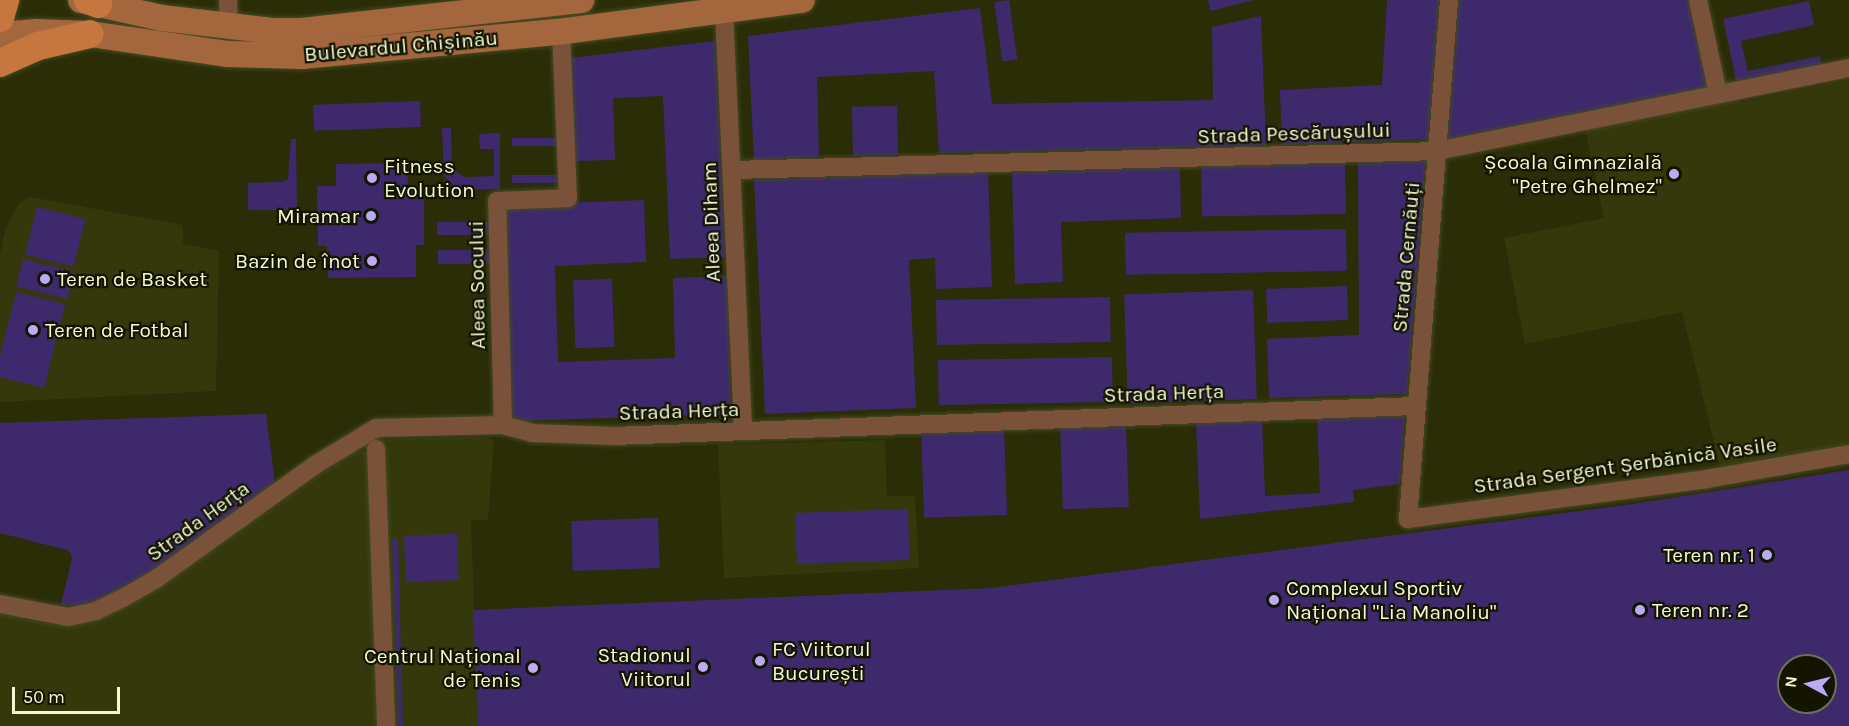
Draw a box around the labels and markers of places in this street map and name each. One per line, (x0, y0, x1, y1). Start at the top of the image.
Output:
place label: Școala Gimnazială "Petre Ghelmez" (1484, 149, 1662, 199)
place label: Fitness Evolution (384, 153, 475, 203)
marker: Școala Gimnazială "Petre Ghelmez" (1667, 167, 1681, 181)
marker: Fitness Evolution (365, 171, 379, 185)
place label: Miramar (277, 203, 359, 229)
marker: Miramar (364, 209, 378, 223)
place label: Bazin de înot (235, 248, 360, 274)
marker: Bazin de înot (365, 254, 379, 268)
place label: Teren de Basket (57, 266, 207, 292)
marker: Teren de Basket (38, 272, 52, 286)
place label: Teren de Fotbal (45, 317, 189, 343)
marker: Teren de Fotbal (26, 323, 40, 337)
place label: Teren nr. 1 (1663, 542, 1755, 568)
marker: Teren nr. 1 (1760, 548, 1774, 562)
place label: Complexul Sportiv Național "Lia Manoliu" (1286, 575, 1496, 625)
marker: Complexul Sportiv Național "Lia Manoliu" (1267, 593, 1281, 607)
place label: Teren nr. 2 (1652, 597, 1749, 623)
marker: Teren nr. 2 (1633, 603, 1647, 617)
place label: FC Viitorul București (772, 636, 871, 686)
place label: Stadionul Viitorul (597, 642, 691, 692)
place label: Centrul Național de Tenis (364, 643, 521, 693)
marker: FC Viitorul București (753, 654, 767, 668)
marker: Stadionul Viitorul (696, 660, 710, 674)
marker: Centrul Național de Tenis (526, 661, 540, 675)

